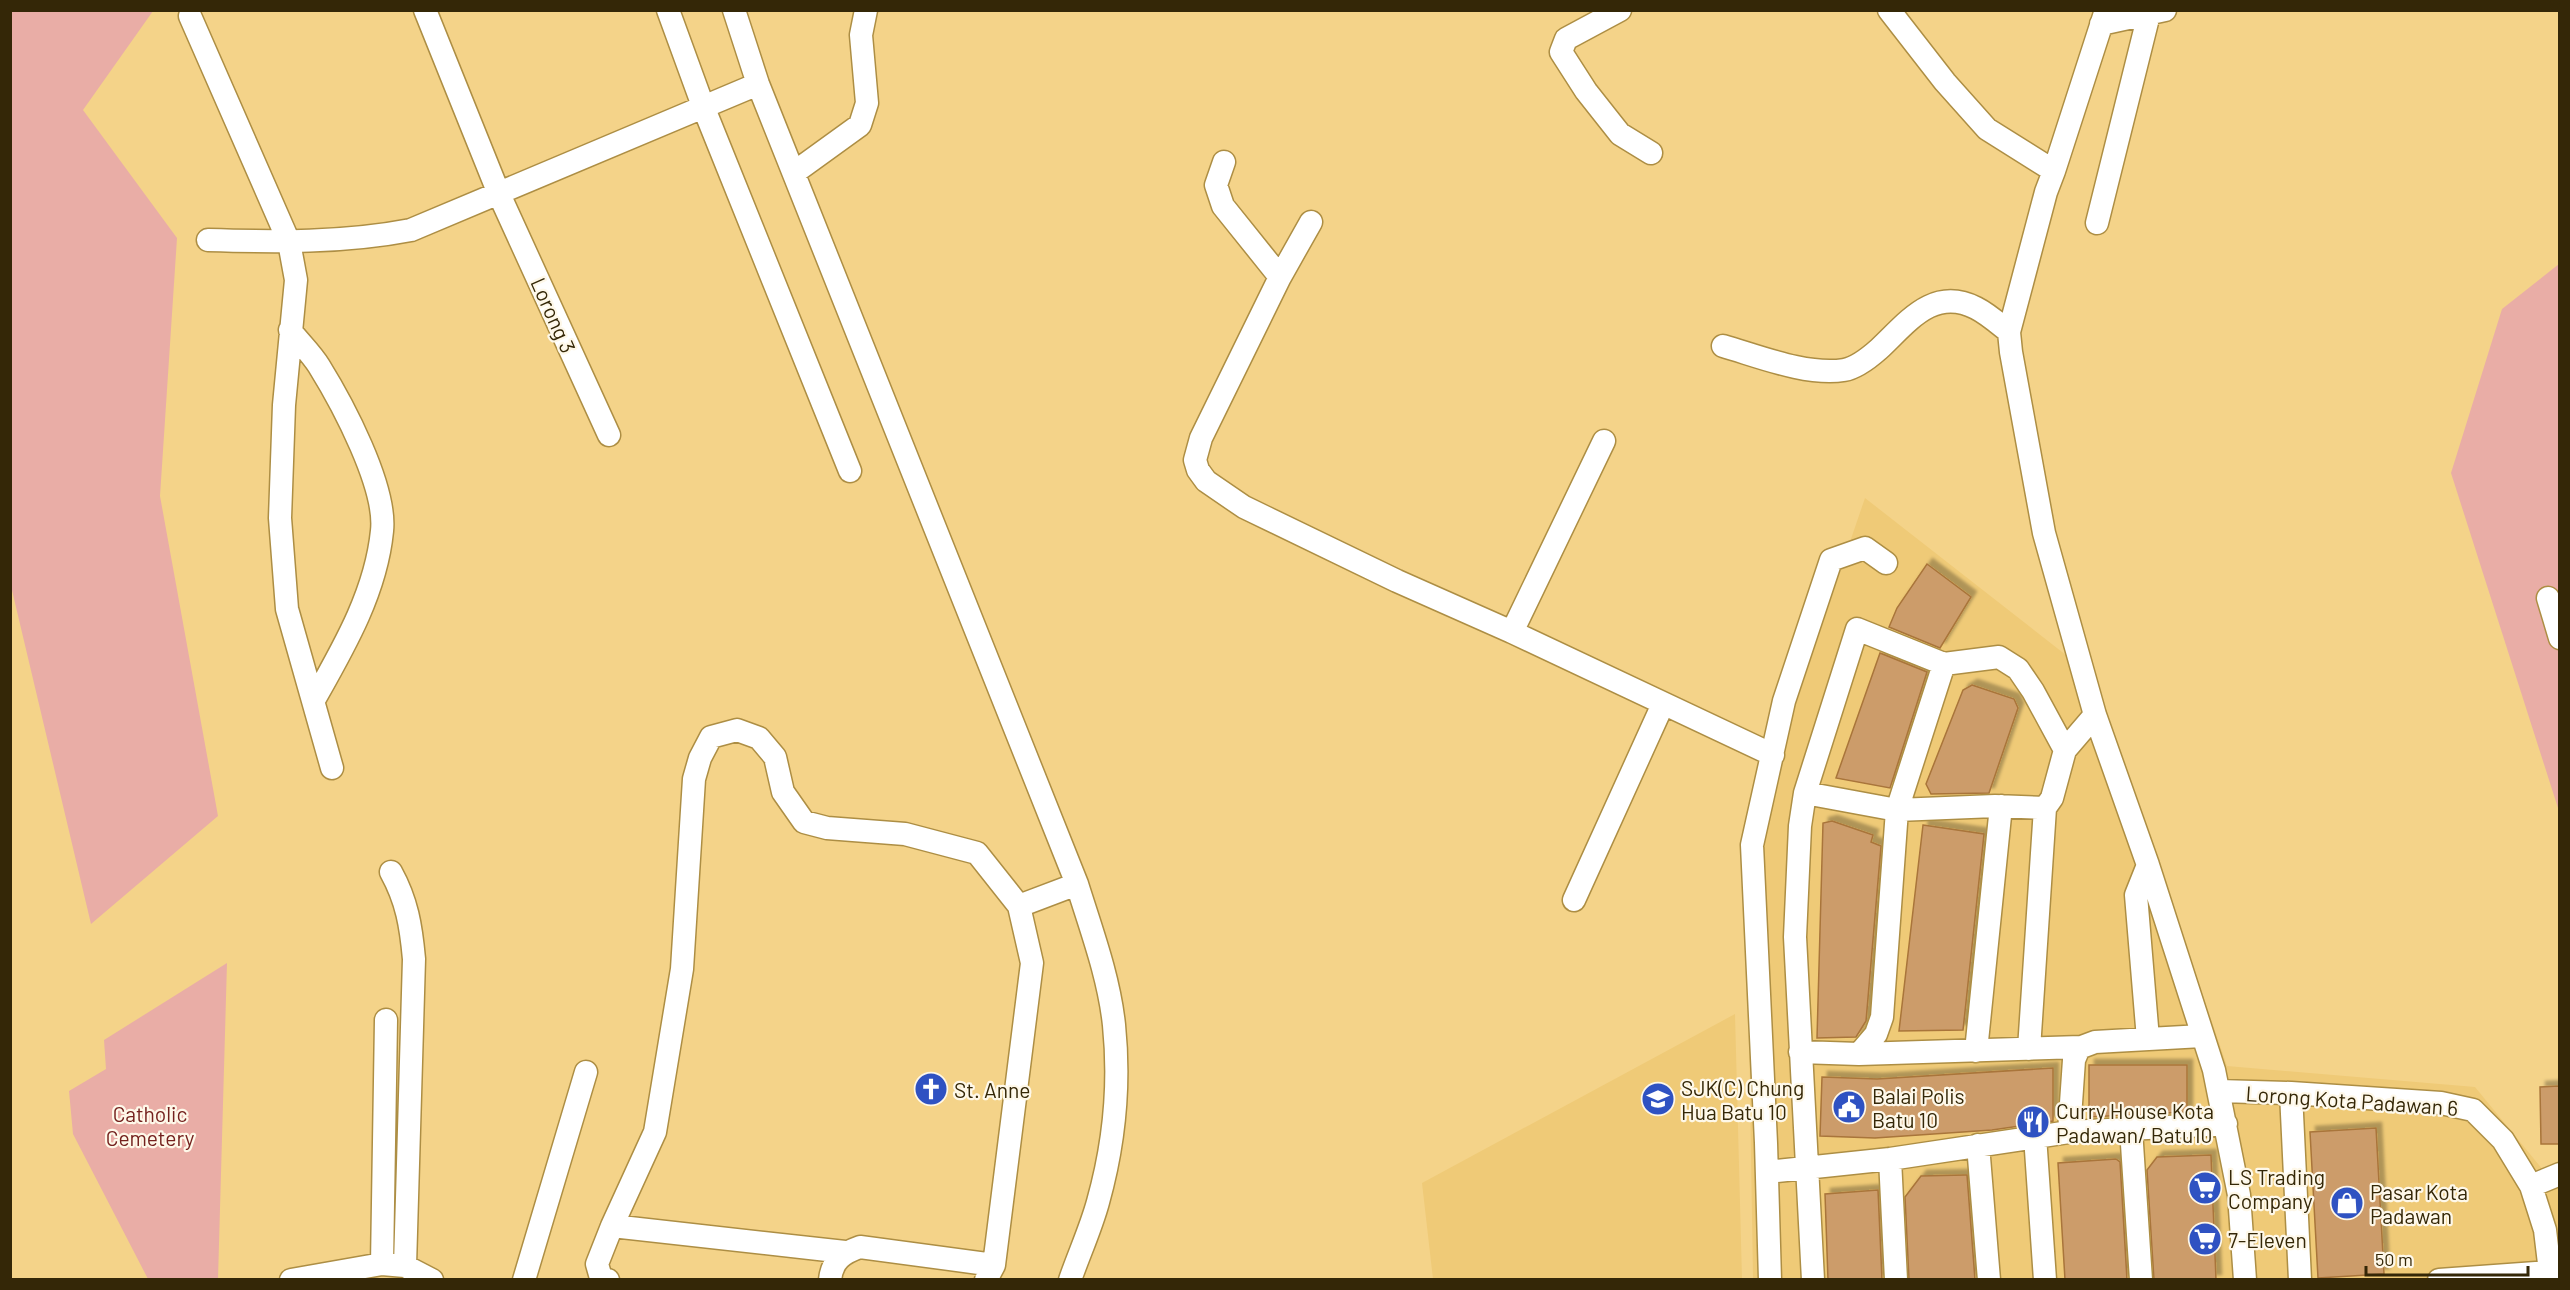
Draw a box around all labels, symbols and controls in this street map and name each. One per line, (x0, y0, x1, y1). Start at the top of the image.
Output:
street label: Lorong 3 (526, 273, 582, 357)
church icon: St. Anne (913, 1071, 949, 1107)
place label: SJK(C) Chung Hua Batu 10 (1681, 1075, 1804, 1124)
place label: St. Anne (954, 1077, 1030, 1102)
street label: Lorong Kota Padawan 6 (2245, 1080, 2459, 1120)
school or university icon: SJK(C) Chung Hua Batu 10 (1640, 1081, 1676, 1117)
place label: Balai Polis Batu 10 (1872, 1083, 1965, 1132)
public building icon: Balai Polis Batu 10 (1831, 1089, 1867, 1125)
place label: Curry House Kota Padawan/ Batu10 (2056, 1098, 2214, 1147)
park label: Catholic Cemetery (106, 1101, 195, 1150)
restaurant icon: Curry House Kota Padawan/ Batu10 (2015, 1104, 2051, 1140)
place label: LS Trading Company (2228, 1164, 2325, 1213)
supermarket icon: LS Trading Company (2187, 1170, 2223, 1206)
place label: Pasar Kota Padawan (2370, 1179, 2468, 1228)
shop icon: Pasar Kota Padawan (2329, 1185, 2365, 1221)
supermarket icon: 7-Eleven (2187, 1221, 2223, 1257)
place label: 7-Eleven (2228, 1227, 2307, 1252)
scale bar (2366, 1239, 2528, 1277)
text: 50 m (2375, 1248, 2413, 1270)

